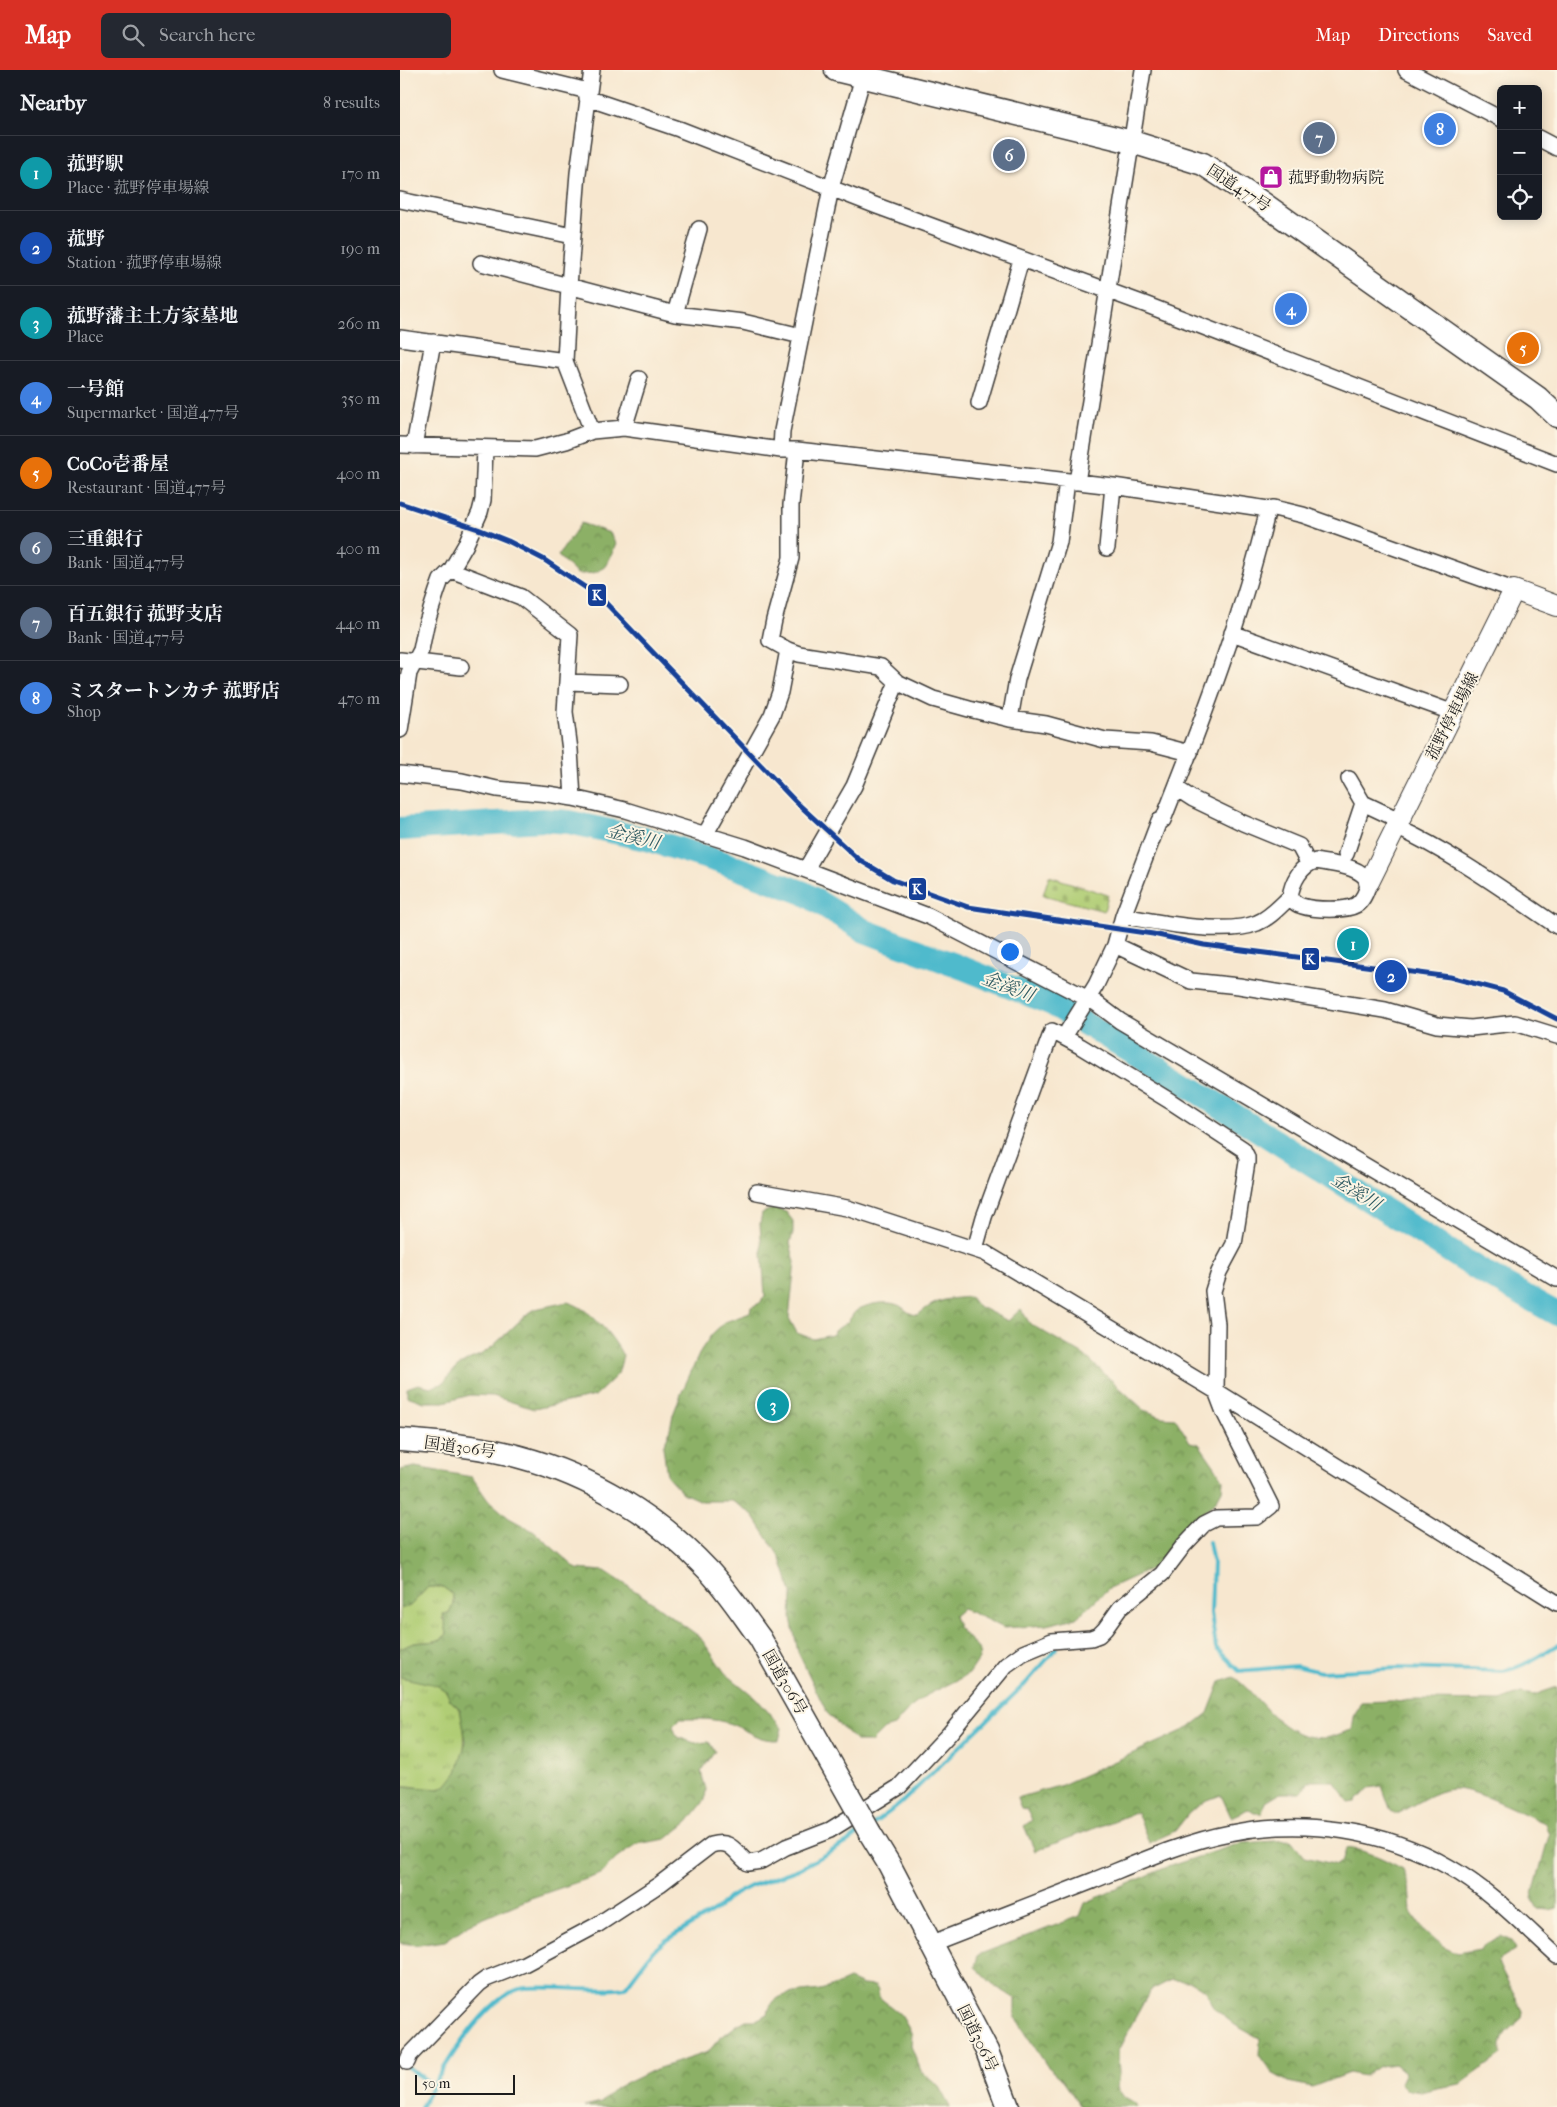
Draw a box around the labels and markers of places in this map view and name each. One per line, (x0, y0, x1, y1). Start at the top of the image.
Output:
pin: 8 (1424, 110, 1456, 148)
pin: 7 (1303, 119, 1335, 157)
pin: 6 (993, 136, 1025, 174)
shop icon: 菰野動物病院 (1258, 164, 1284, 190)
place label: 菰野動物病院 (1288, 168, 1384, 187)
pin: 4 (1275, 290, 1307, 328)
pin: 5 (1507, 329, 1539, 367)
pin: 1 (1337, 925, 1369, 963)
pin: 2 (1375, 957, 1407, 995)
pin: 3 (757, 1386, 789, 1424)

